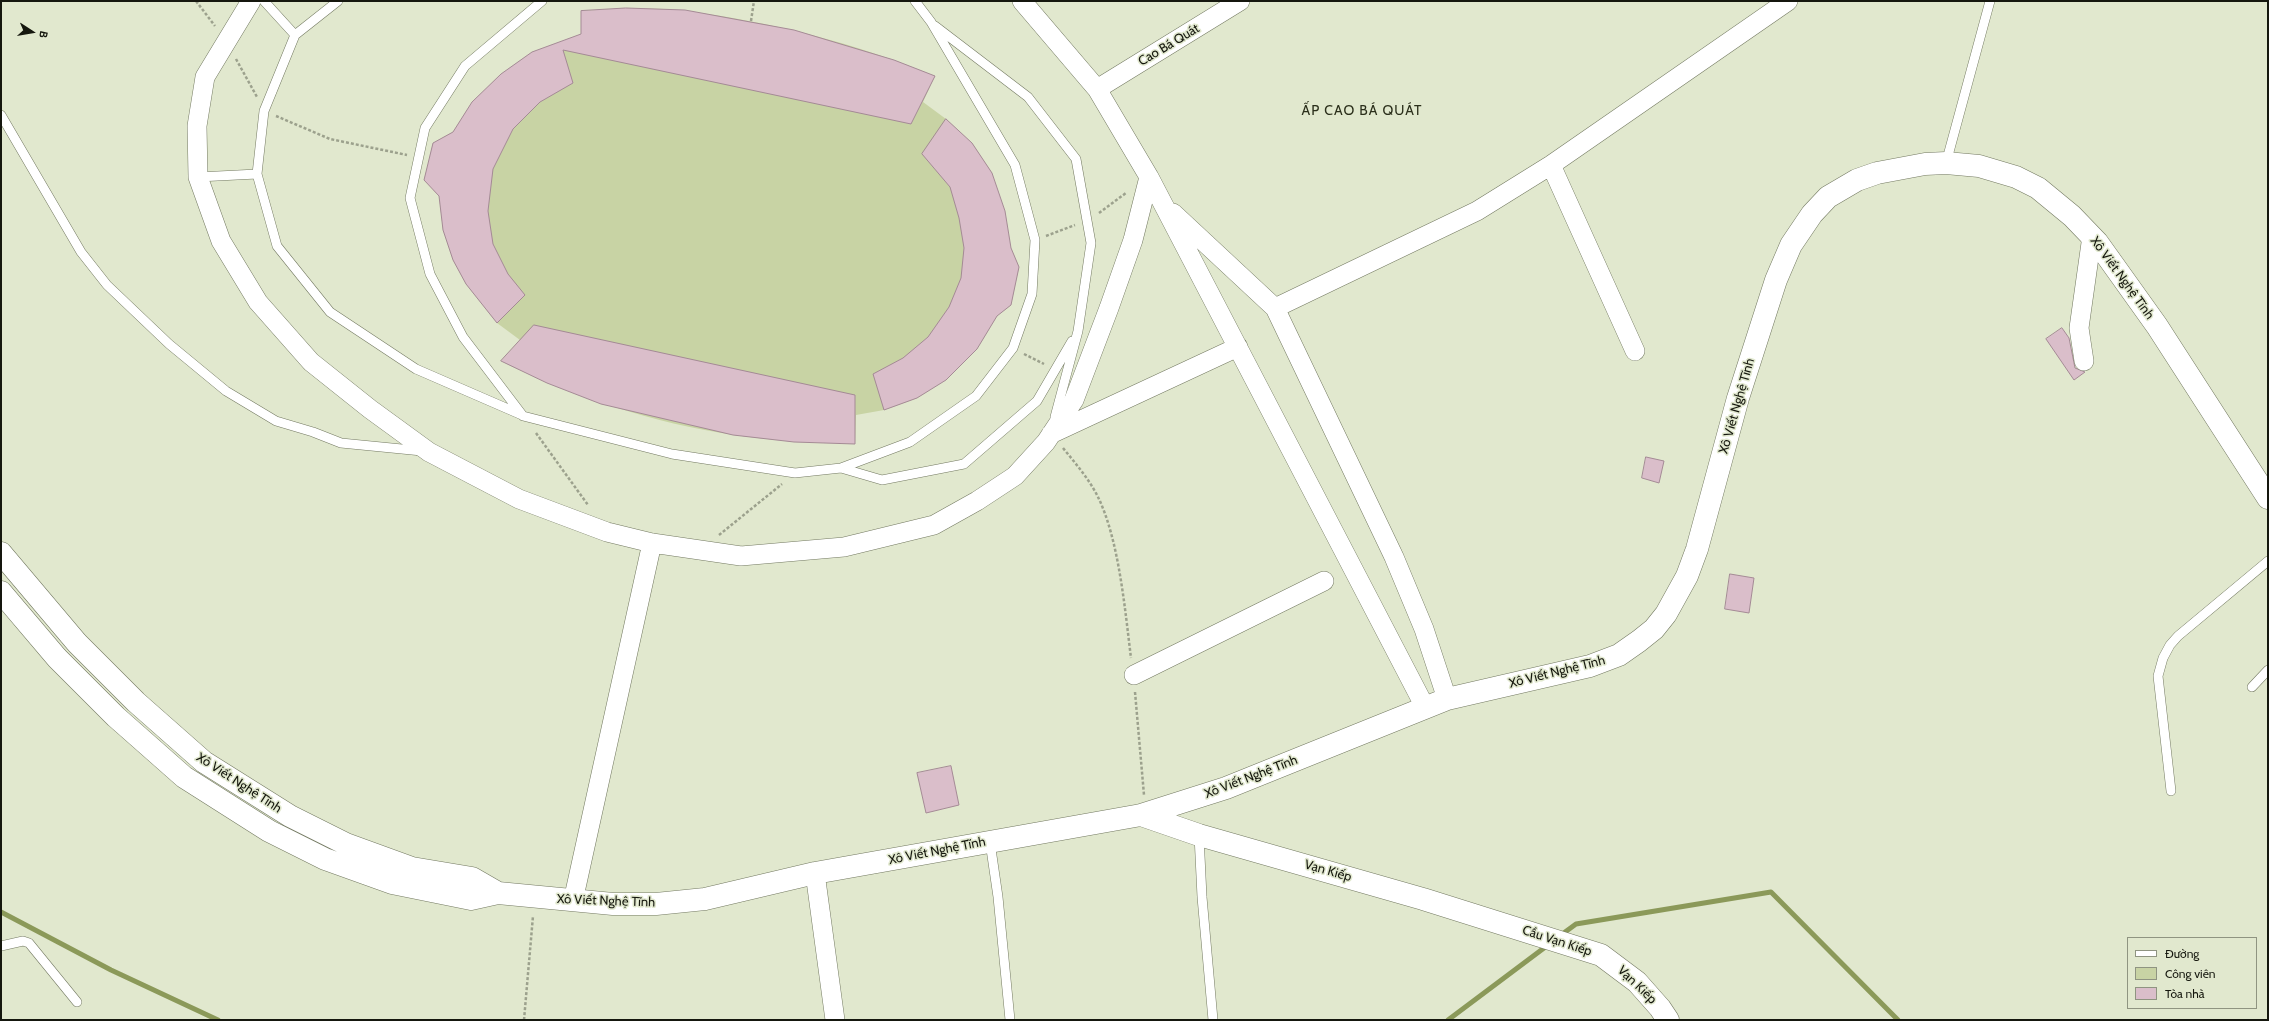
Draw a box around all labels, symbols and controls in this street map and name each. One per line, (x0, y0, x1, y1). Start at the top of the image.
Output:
north arrow (12, 12, 52, 52)
street label: Cao Bá Quát (1136, 21, 1202, 69)
text: B (36, 30, 51, 39)
district label: ẤP CAO BÁ QUÁT (1302, 103, 1422, 119)
street label: Xô Viết Nghệ Tĩnh (2087, 234, 2157, 322)
street label: Xô Viết Nghệ Tĩnh (1716, 357, 1758, 455)
street label: Xô Viết Nghệ Tĩnh (1507, 653, 1607, 691)
street label: Xô Viết Nghệ Tĩnh (193, 750, 285, 816)
street label: Xô Viết Nghệ Tĩnh (1202, 752, 1300, 802)
street label: Xô Viết Nghệ Tĩnh (887, 834, 987, 868)
street label: Vạn Kiếp (1303, 857, 1353, 885)
street label: Xô Viết Nghệ Tĩnh (557, 891, 655, 911)
street label: Cầu Vạn Kiếp (1520, 922, 1594, 960)
legend (2127, 937, 2257, 1009)
text: Đường (2165, 946, 2199, 961)
street label: Vạn Kiếp (1614, 963, 1660, 1007)
text: Công viên (2165, 966, 2216, 981)
text: Tòa nhà (2165, 986, 2204, 1001)

